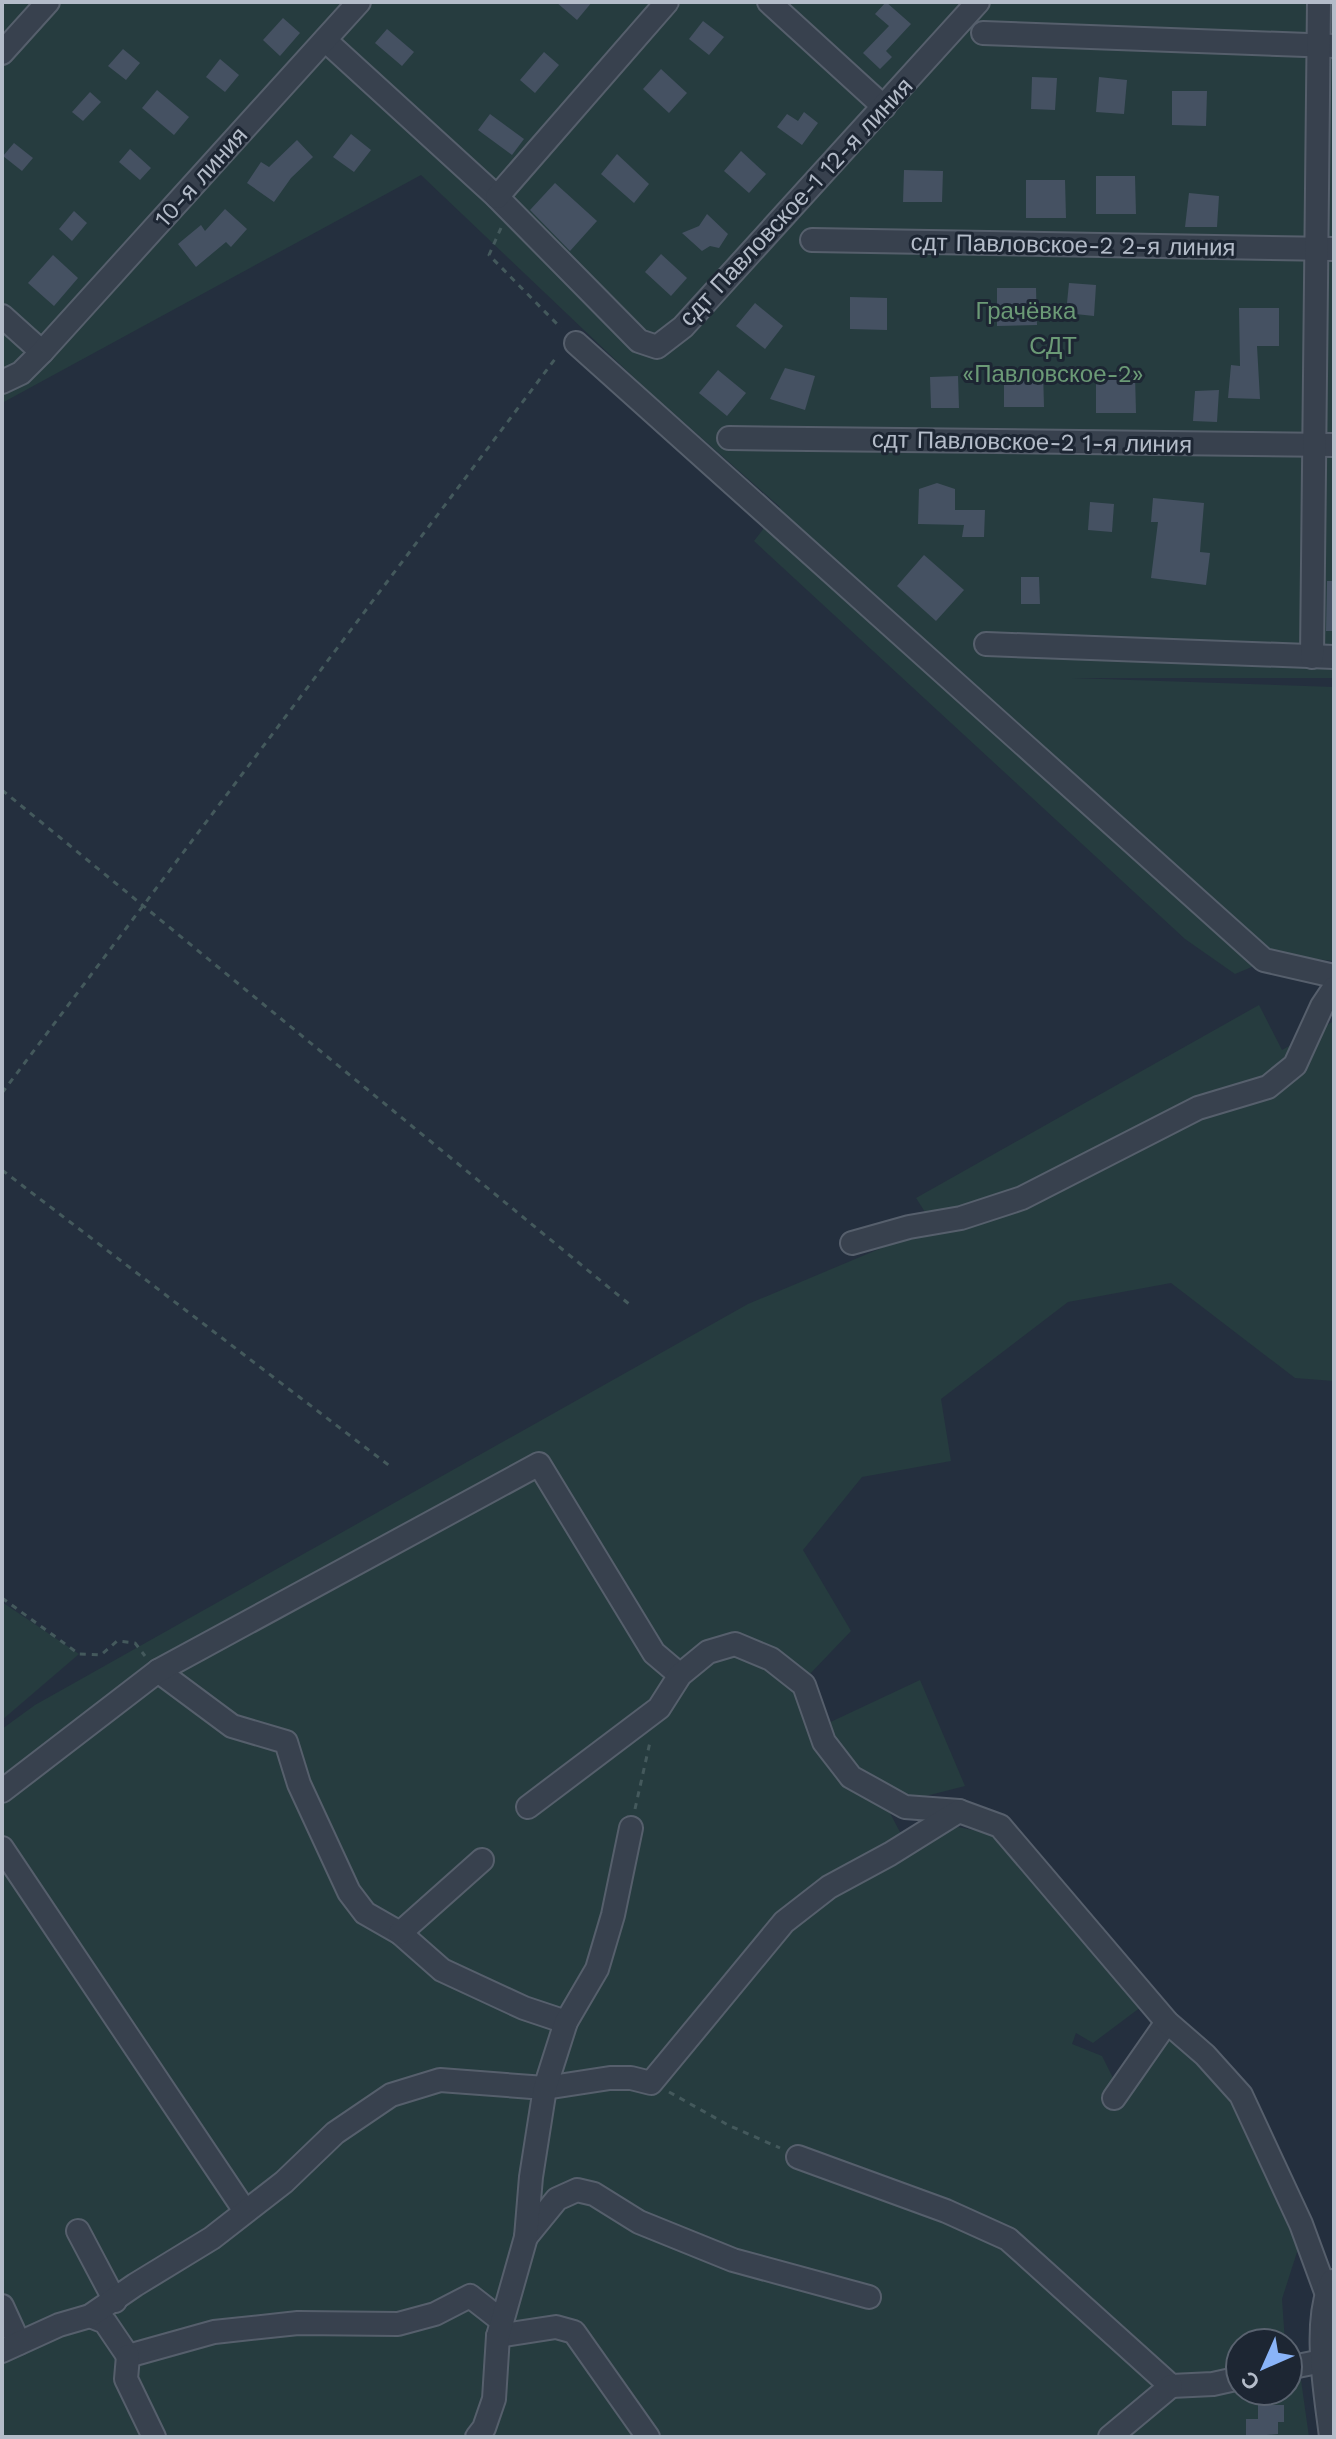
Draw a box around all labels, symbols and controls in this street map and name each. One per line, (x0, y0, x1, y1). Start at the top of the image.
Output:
street label: сдт Павловское-1 12-я линия (673, 72, 919, 332)
street label: 10-я линия (149, 121, 253, 233)
street label: сдт Павловское-2 2-я линия (910, 228, 1236, 262)
park label: Грачёвка (976, 297, 1077, 325)
park label: СДТ «Павловское-2» (962, 332, 1144, 388)
street label: сдт Павловское-2 1-я линия (872, 425, 1192, 459)
north arrow (1224, 2327, 1304, 2407)
text: С (1236, 2366, 1265, 2395)

